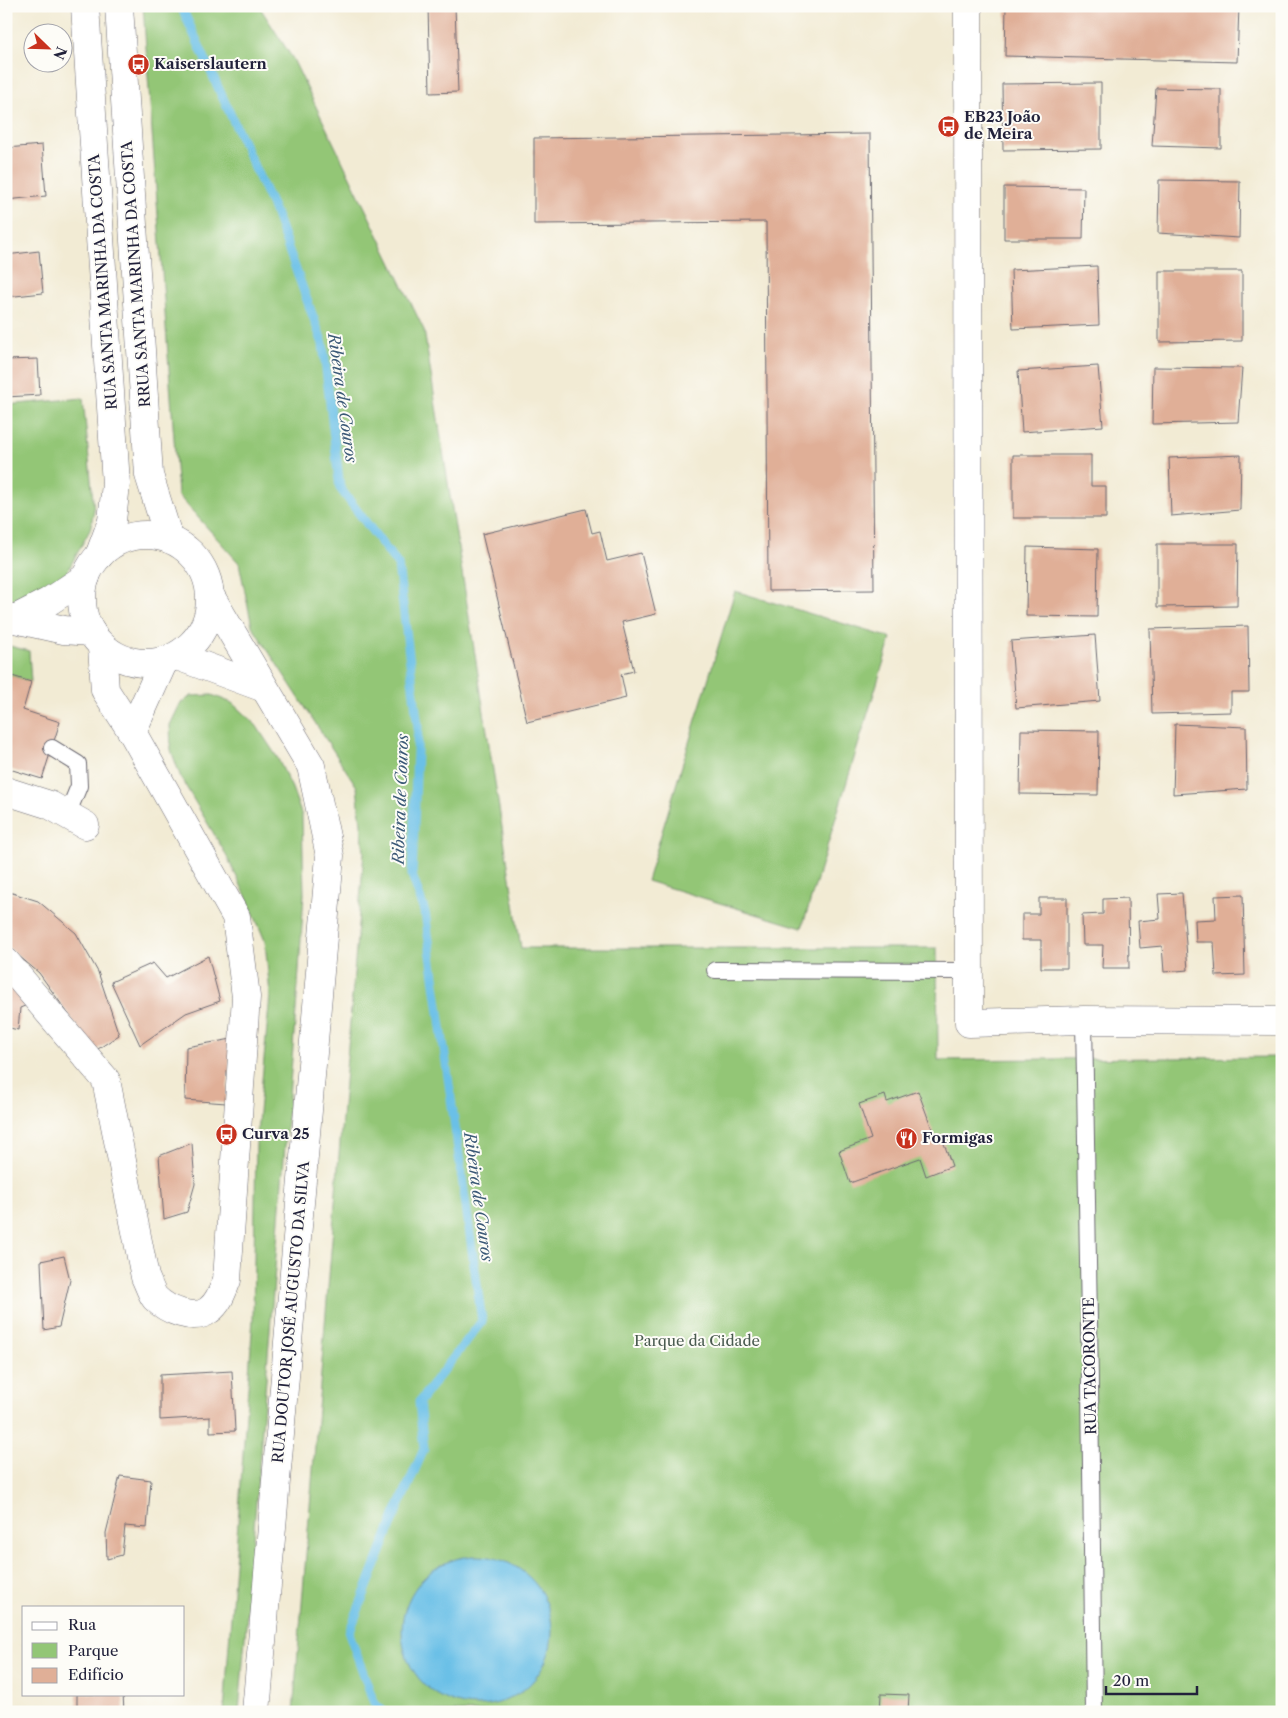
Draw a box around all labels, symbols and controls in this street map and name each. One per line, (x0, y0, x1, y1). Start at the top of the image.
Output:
north arrow (22, 22, 72, 72)
text: N (49, 44, 71, 62)
bus stop icon: Kaiserslautern (126, 52, 150, 76)
place label: Kaiserslautern (154, 54, 267, 73)
place label: EB23 João de Meira (964, 107, 1041, 143)
bus stop icon: EB23 João de Meira (936, 114, 960, 138)
street label: RRUA SANTA MARINHA DA COSTA (117, 139, 154, 408)
street label: RUA SANTA MARINHA DA COSTA (84, 153, 121, 411)
water label: Ribeira de Couros (324, 330, 362, 464)
water label: Ribeira de Couros (388, 733, 412, 867)
bus stop icon: Curva 25 (214, 1122, 238, 1146)
place label: Curva 25 (242, 1124, 310, 1143)
restaurant icon: Formigas (894, 1126, 918, 1150)
place label: Formigas (922, 1128, 993, 1147)
water label: Ribeira de Couros (460, 1129, 498, 1263)
street label: RUA DOUTOR JOSÉ AUGUSTO DA SILVA (268, 1159, 313, 1464)
street label: RUA TACORONTE (1079, 1297, 1100, 1435)
park label: Parque da Cidade (634, 1331, 760, 1350)
legend (22, 1606, 185, 1696)
text: Rua (68, 1615, 96, 1634)
text: Parque (68, 1641, 118, 1660)
scale bar (1106, 1663, 1197, 1695)
text: Edifício (68, 1665, 124, 1684)
text: 20 m (1113, 1671, 1149, 1690)

